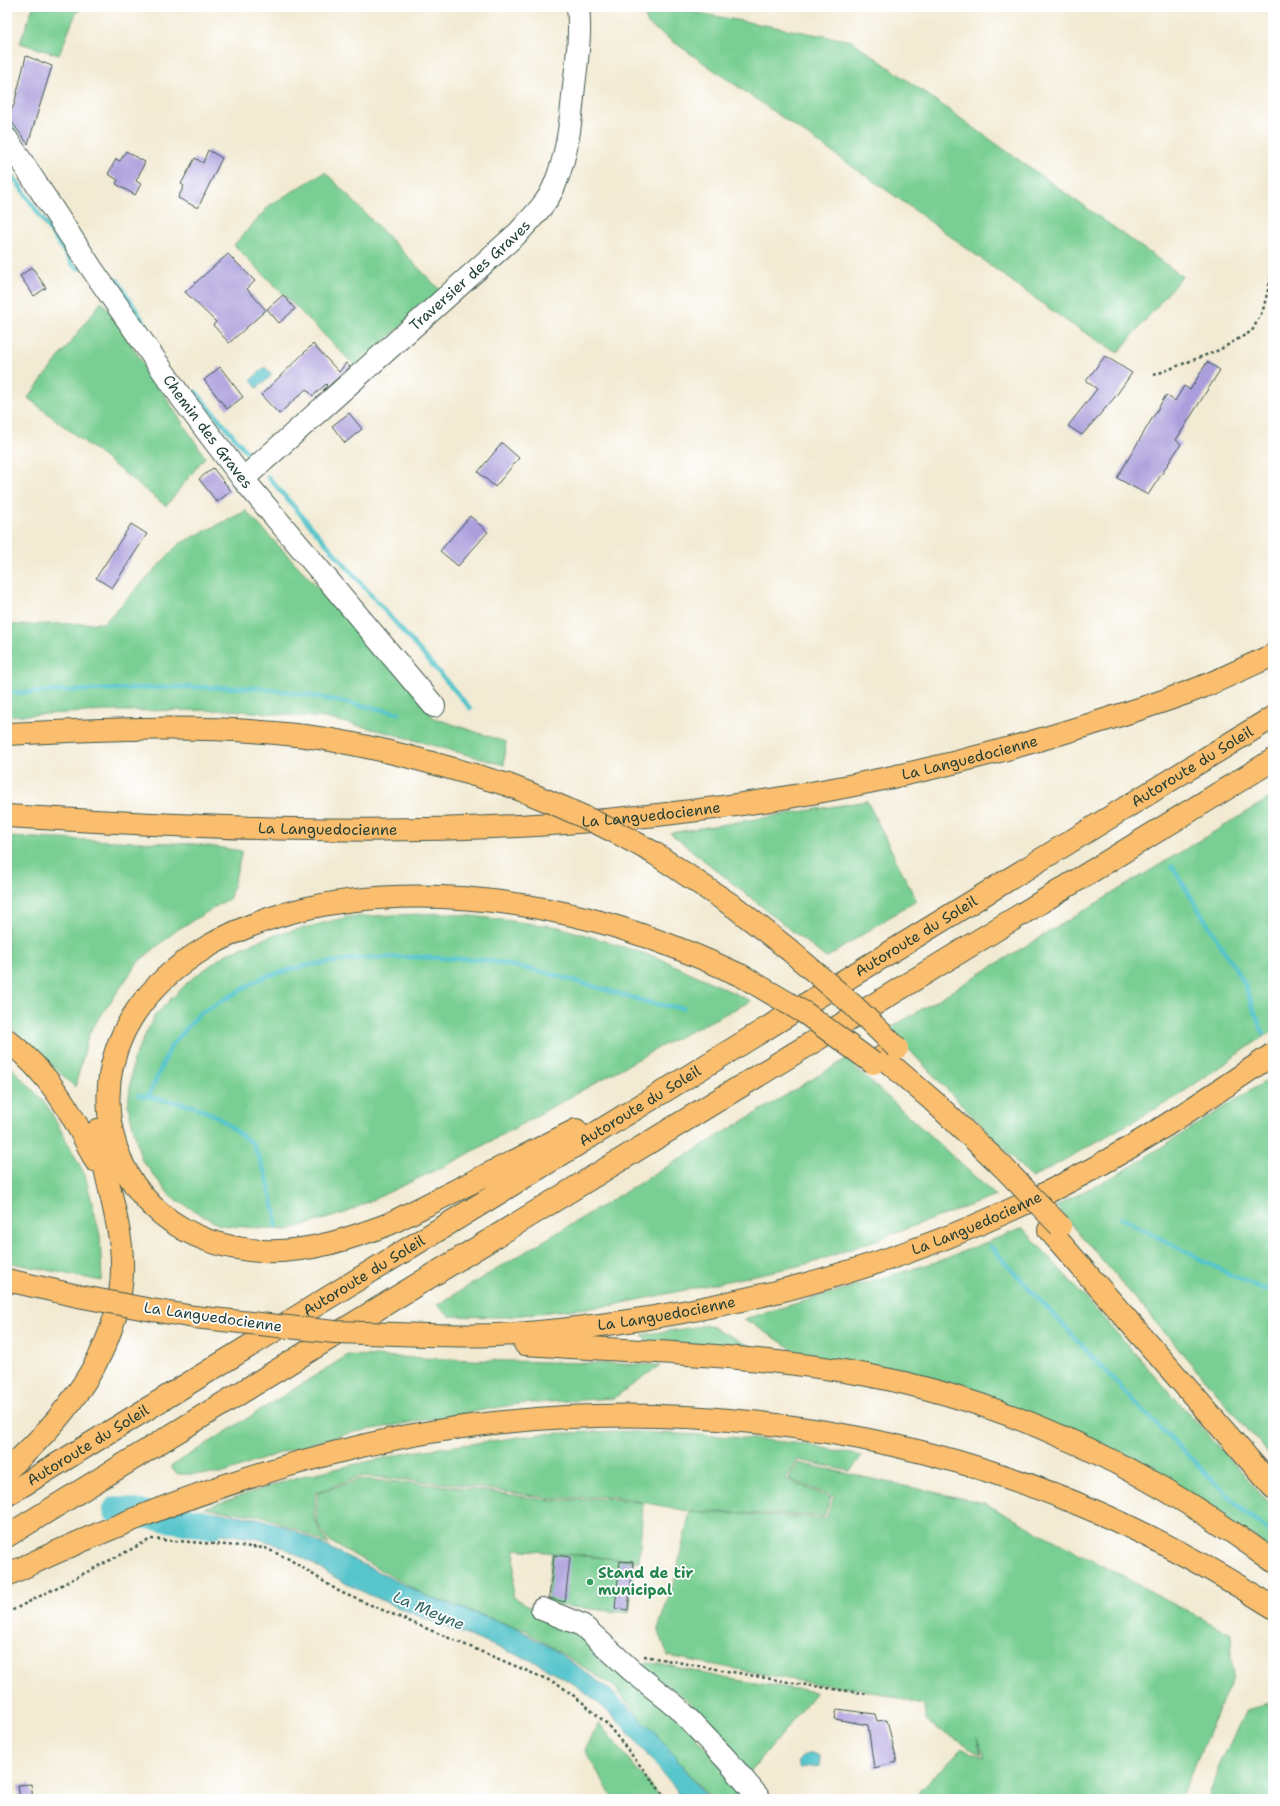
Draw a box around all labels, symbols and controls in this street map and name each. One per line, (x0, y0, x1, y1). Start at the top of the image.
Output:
street label: Traversier des Graves (405, 216, 535, 335)
street label: Chemin des Graves (158, 371, 257, 493)
street label: Autoroute du Soleil (1127, 721, 1257, 812)
street label: La Languedocienne (900, 731, 1040, 785)
street label: La Languedocienne (581, 797, 722, 832)
street label: La Languedocienne (258, 818, 398, 840)
street label: Autoroute du Soleil (851, 891, 981, 981)
street label: Autoroute du Soleil (575, 1061, 705, 1151)
street label: La Languedocienne (909, 1187, 1045, 1260)
street label: Autoroute du Soleil (299, 1230, 429, 1321)
street label: La Languedocienne (596, 1292, 737, 1335)
street label: La Languedocienne (142, 1297, 284, 1337)
street label: Autoroute du Soleil (23, 1400, 153, 1490)
place label: Stand de tir municipal (598, 1563, 694, 1600)
marker: Stand de tir municipal (585, 1577, 595, 1587)
water label: La Meyne (390, 1586, 468, 1635)

